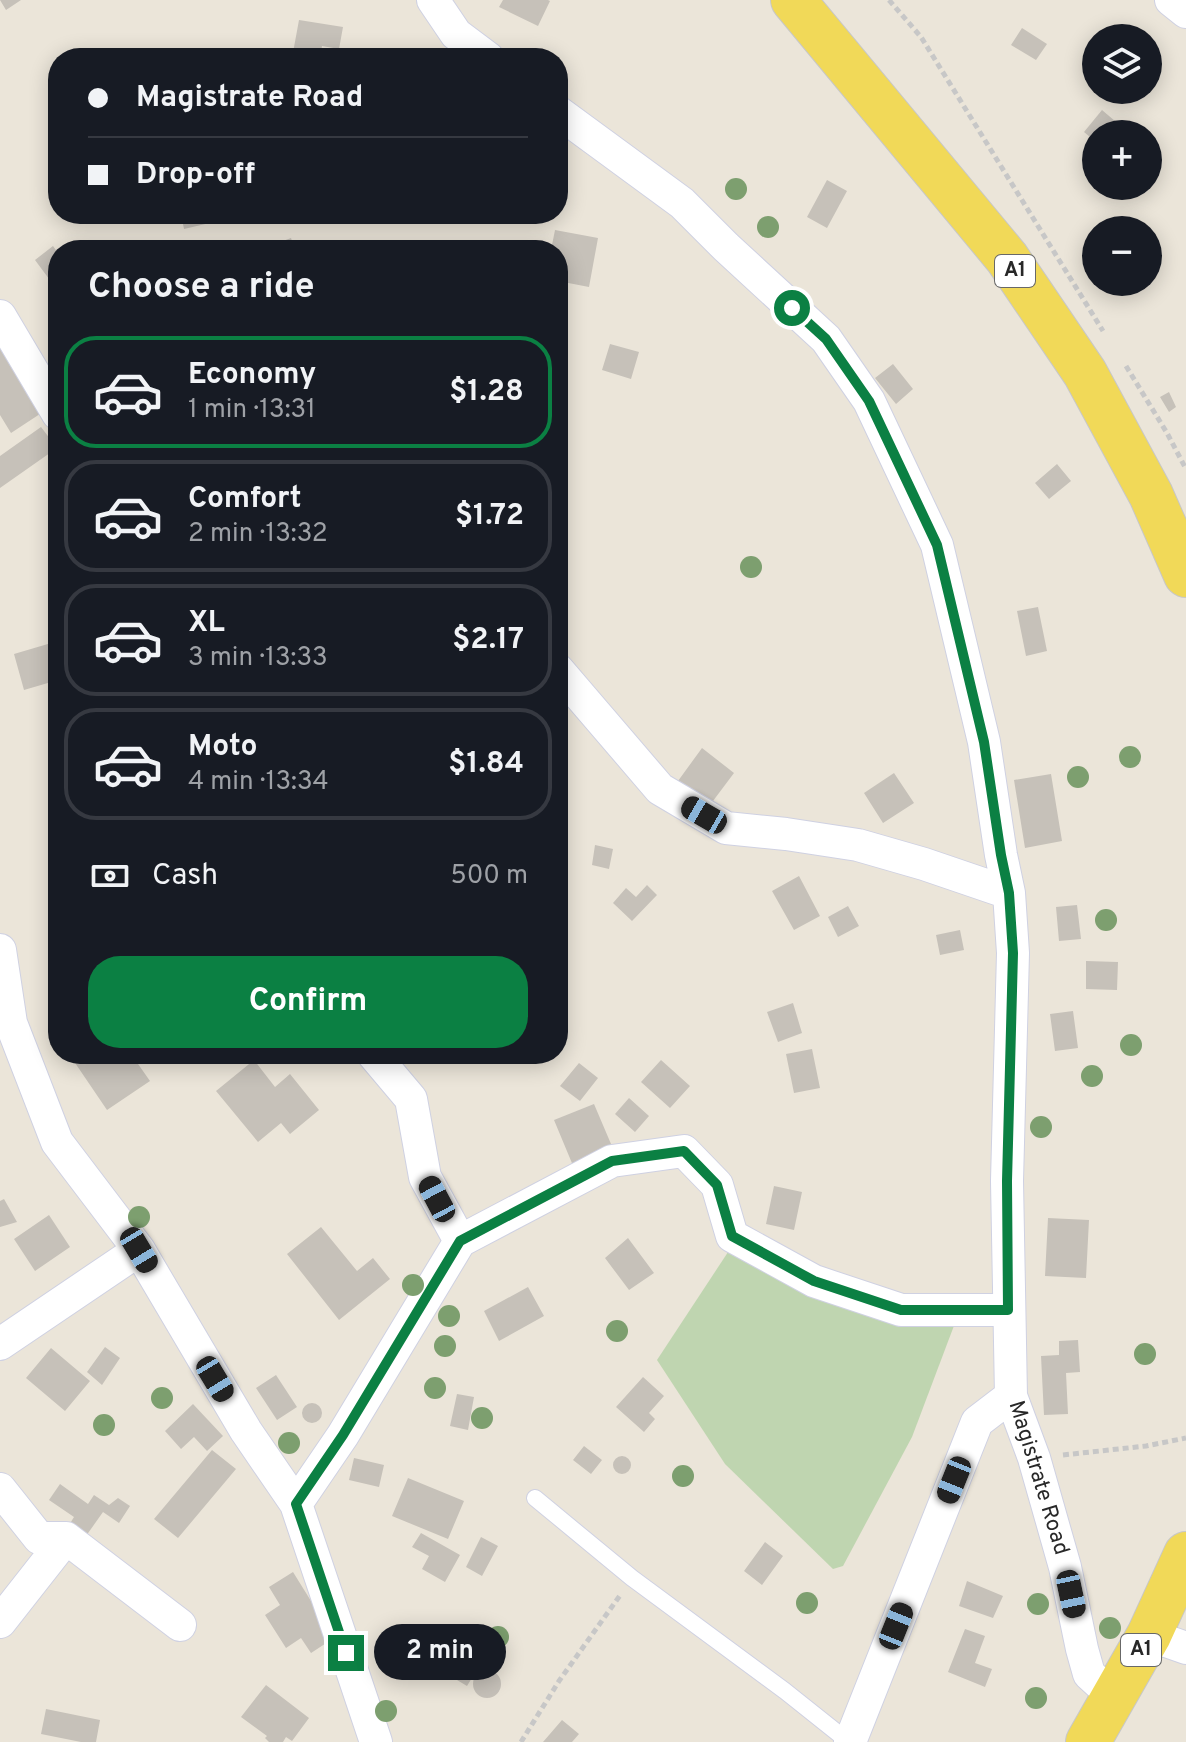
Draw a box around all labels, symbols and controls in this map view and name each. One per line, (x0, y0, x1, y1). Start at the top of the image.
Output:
map controls (1082, 24, 1162, 296)
button: layers (1082, 24, 1162, 104)
text: Magistrate Road (136, 80, 363, 117)
button: + (1082, 120, 1162, 200)
text: Drop-off (136, 157, 255, 194)
button: − (1082, 216, 1162, 296)
road number: A1 (995, 255, 1035, 287)
text: Choose a ride (88, 265, 314, 311)
route start (774, 290, 810, 326)
icon: car (92, 356, 164, 428)
text: Economy (188, 357, 316, 394)
text: $1.28 (449, 374, 524, 411)
text: 1 min · 13:31 (188, 394, 316, 427)
icon: car (92, 480, 164, 552)
text: Comfort (188, 481, 301, 518)
text: $1.72 (455, 498, 524, 535)
text: 2 min · 13:32 (188, 518, 328, 551)
icon: car (92, 604, 164, 676)
text: XL (188, 605, 225, 642)
text: $2.17 (452, 622, 524, 659)
text: 3 min · 13:33 (188, 642, 328, 675)
icon: car (92, 728, 164, 800)
text: Moto (188, 729, 258, 766)
text: $1.84 (448, 746, 524, 783)
text: 4 min · 13:34 (188, 766, 329, 799)
car (677, 793, 731, 837)
icon: cash (88, 854, 132, 898)
text: Cash (152, 858, 218, 895)
text: 500 m (451, 860, 528, 893)
button: Confirm (88, 956, 528, 1048)
car (415, 1172, 459, 1226)
car (116, 1223, 162, 1277)
car (192, 1352, 238, 1406)
street label: Magistrate Road (1002, 1398, 1074, 1558)
car (934, 1453, 974, 1507)
car (1054, 1568, 1088, 1620)
car (876, 1599, 916, 1653)
callout: 2 min (374, 1625, 506, 1681)
road number: A1 (1121, 1634, 1161, 1666)
route end (328, 1635, 364, 1671)
text: 2 min (406, 1635, 474, 1668)

